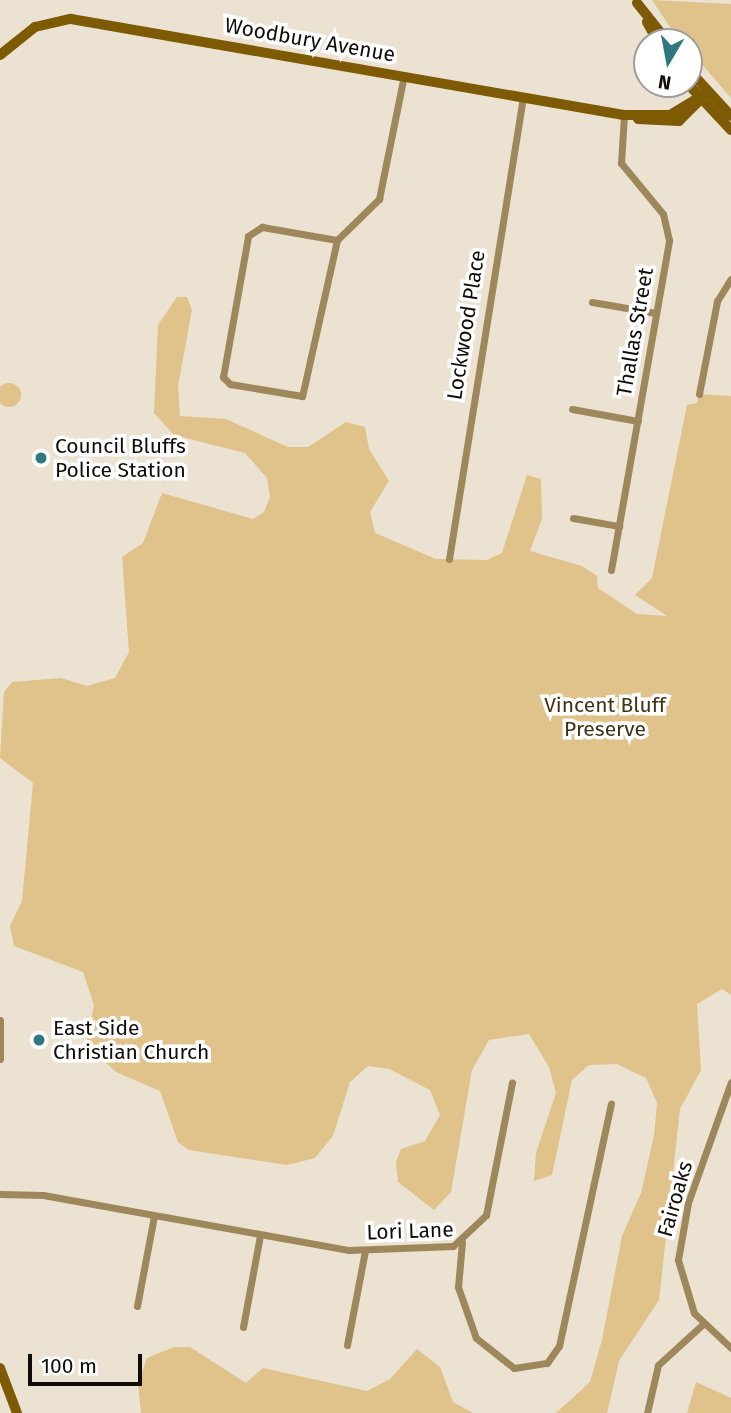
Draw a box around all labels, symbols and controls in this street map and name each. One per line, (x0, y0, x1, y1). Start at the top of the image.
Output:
street label: Woodbury Avenue (223, 13, 397, 67)
north arrow (633, 28, 703, 98)
text: N (656, 70, 673, 95)
street label: Lockwood Place (442, 248, 490, 402)
street label: Thallas Street (611, 266, 659, 398)
place label: Council Bluffs Police Station (55, 433, 186, 483)
marker: Council Bluffs Police Station (33, 450, 49, 466)
park label: Vincent Bluff Preserve (544, 692, 666, 742)
place label: East Side Christian Church (53, 1015, 209, 1065)
marker: East Side Christian Church (31, 1032, 47, 1048)
street label: Fairoaks (652, 1158, 698, 1240)
street label: Lori Lane (366, 1217, 454, 1245)
scale bar (32, 1340, 145, 1384)
text: 100 m (41, 1353, 97, 1379)

